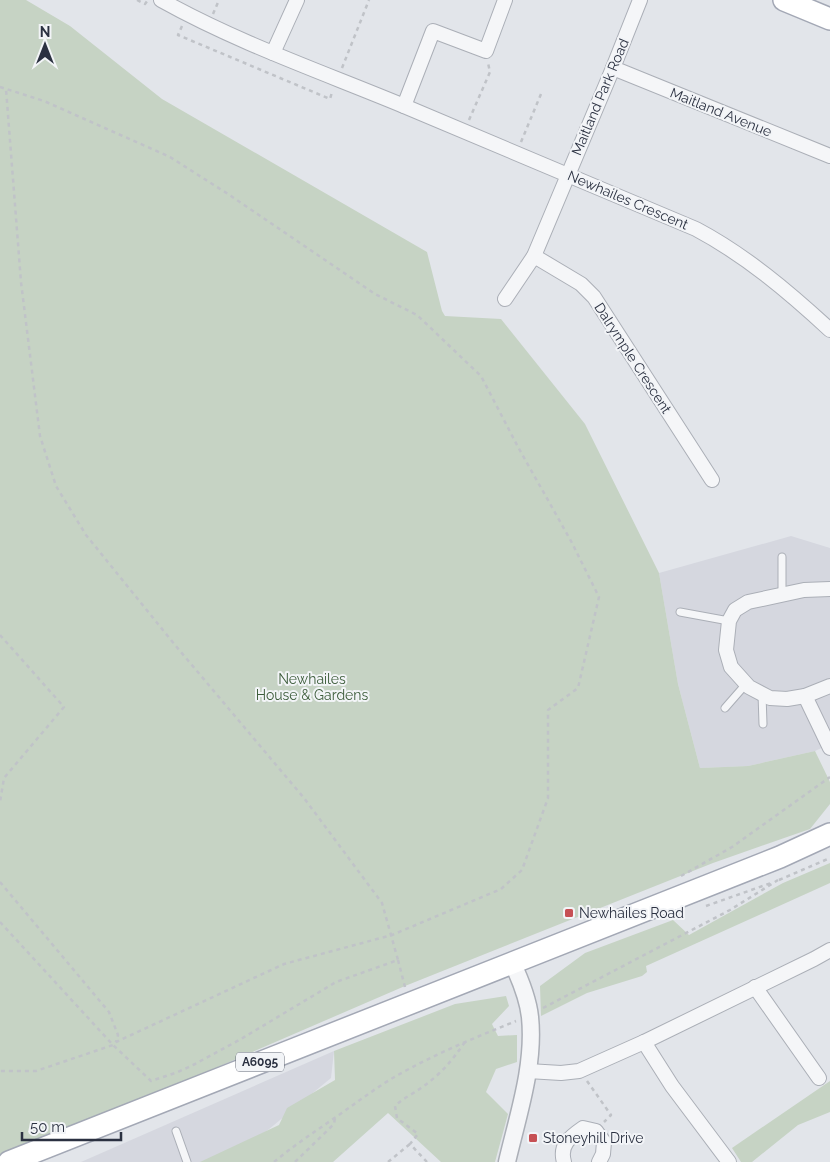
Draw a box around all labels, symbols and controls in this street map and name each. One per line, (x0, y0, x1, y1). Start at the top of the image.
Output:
north arrow (20, 20, 70, 70)
text: N (40, 24, 50, 40)
street label: Maitland Park Road (568, 36, 632, 158)
street label: Maitland Avenue (668, 84, 774, 140)
street label: Newhailes Crescent (565, 167, 691, 233)
street label: Dalrymple Crescent (591, 300, 675, 417)
park label: Newhailes House & Gardens (256, 671, 369, 703)
place label: Newhailes Road (579, 905, 684, 921)
marker: Newhailes Road (563, 907, 575, 919)
road number: A6095 (236, 1052, 284, 1072)
scale bar (22, 1110, 121, 1142)
text: 50 m (30, 1118, 65, 1136)
place label: Stoneyhill Drive (543, 1130, 643, 1146)
marker: Stoneyhill Drive (527, 1132, 539, 1144)

